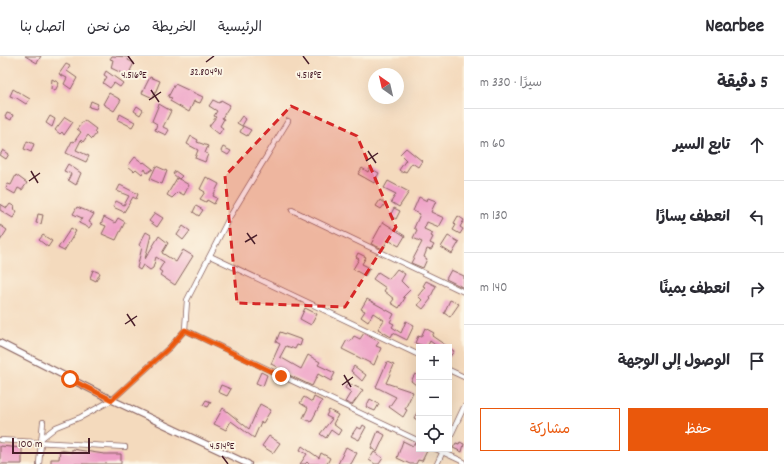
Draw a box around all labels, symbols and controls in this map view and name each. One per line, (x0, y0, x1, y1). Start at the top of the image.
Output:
text: Nearbee (705, 14, 764, 41)
text: اتصل بنا (20, 18, 65, 38)
text: من نحن (87, 18, 130, 38)
text: الخريطة (152, 18, 196, 38)
text: الرئيسية (218, 18, 262, 38)
text: 32.804°N (190, 66, 222, 80)
north arrow (368, 68, 404, 104)
text: 4.516°E (121, 69, 147, 83)
text: 4.518°E (297, 69, 322, 83)
text: 5 دقيقة (717, 72, 768, 96)
text: سيرًا · 330 m (480, 74, 542, 93)
icon: ahead (746, 134, 768, 156)
text: 60 m (480, 135, 505, 154)
text: تابع السير (673, 135, 730, 157)
icon: left (746, 206, 768, 228)
text: 130 m (480, 207, 508, 226)
text: انعطف يسارًا (656, 207, 730, 229)
icon: right (746, 278, 768, 300)
text: 140 m (480, 279, 507, 298)
text: انعطف يمينًا (660, 279, 730, 301)
map controls (416, 344, 452, 452)
button: + (416, 344, 452, 380)
icon: arrive (746, 350, 768, 372)
text: الوصول إلى الوجهة (618, 351, 730, 373)
route end (272, 367, 290, 385)
route start (61, 370, 79, 388)
button: − (416, 380, 452, 416)
button: مشاركة (480, 408, 620, 451)
button: حفظ (628, 408, 768, 451)
button: locate (416, 416, 452, 452)
scale bar (12, 436, 90, 455)
text: 100 m (18, 437, 42, 453)
text: 4.514°E (210, 440, 235, 454)

